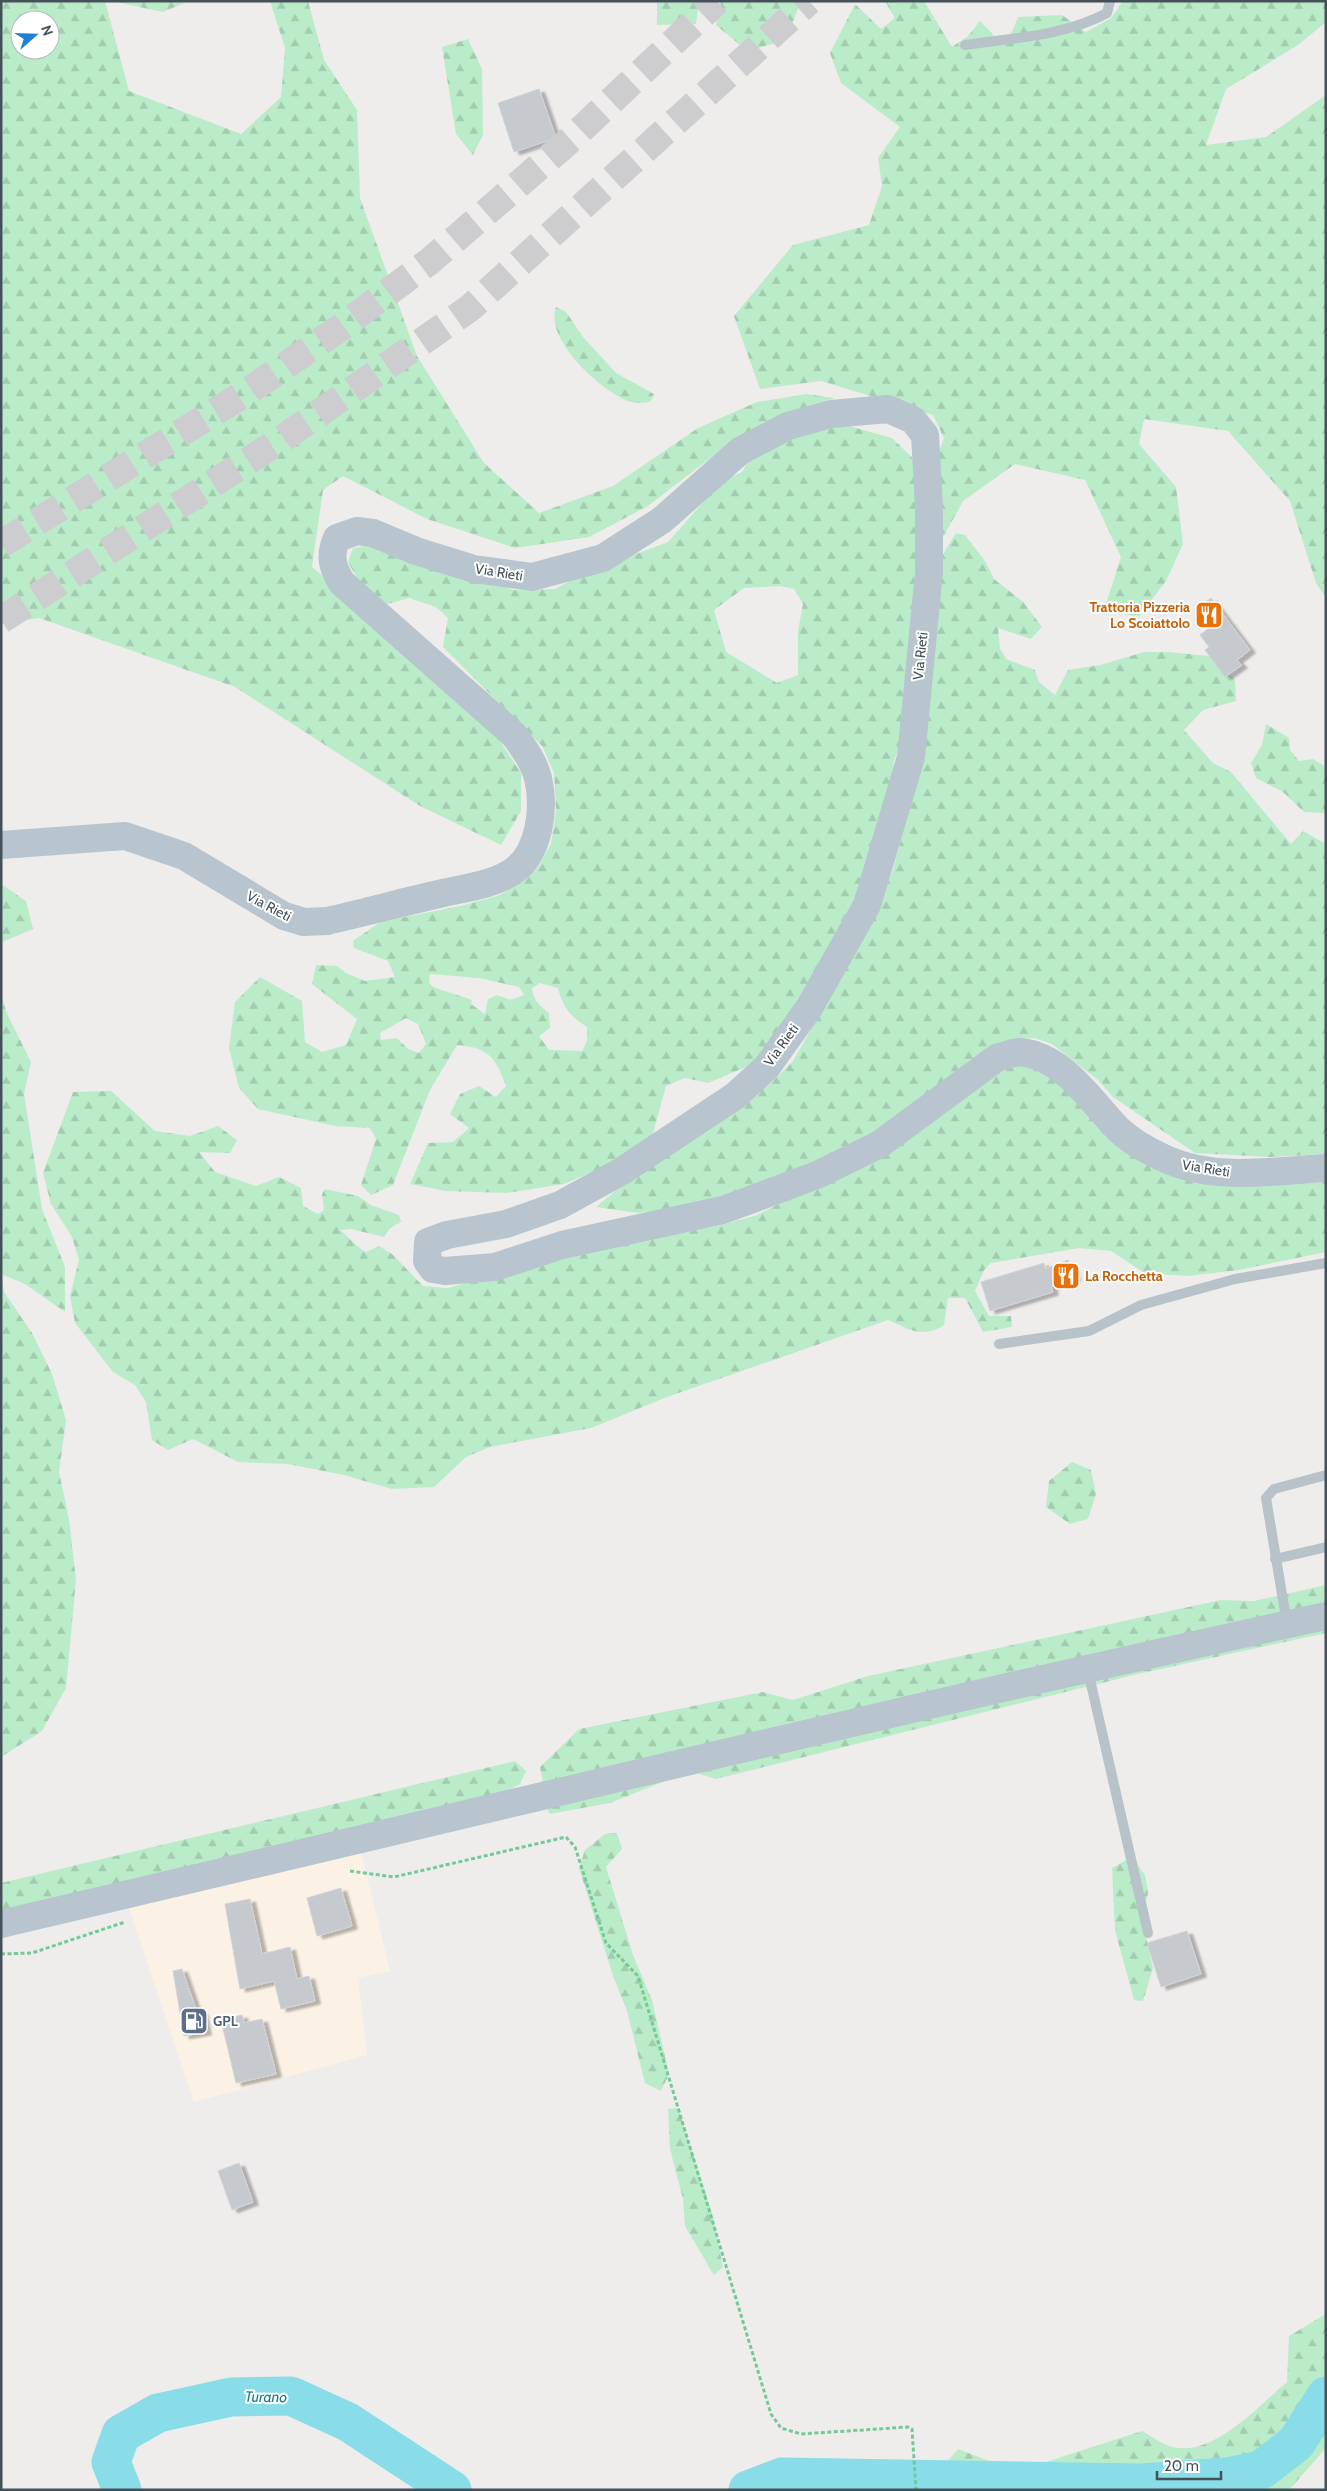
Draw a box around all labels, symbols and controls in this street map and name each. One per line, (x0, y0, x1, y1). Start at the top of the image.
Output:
north arrow (10, 10, 60, 60)
text: N (37, 23, 57, 38)
street label: Via Rieti (474, 559, 524, 585)
place label: Trattoria Pizzeria Lo Scoiattolo (1089, 598, 1190, 632)
restaurant icon: Trattoria Pizzeria Lo Scoiattolo (1194, 600, 1224, 630)
street label: Via Rieti (909, 631, 931, 681)
street label: Via Rieti (244, 887, 295, 925)
street label: Via Rieti (760, 1020, 802, 1070)
street label: Via Rieti (1181, 1155, 1231, 1181)
restaurant icon: La Rocchetta (1051, 1261, 1081, 1291)
place label: La Rocchetta (1085, 1267, 1163, 1285)
fuel station icon: GPL (179, 2006, 209, 2036)
place label: GPL (213, 2012, 238, 2030)
water label: Turano (245, 2388, 287, 2406)
scale bar (1157, 2448, 1221, 2480)
text: 20 m (1164, 2457, 1199, 2475)

